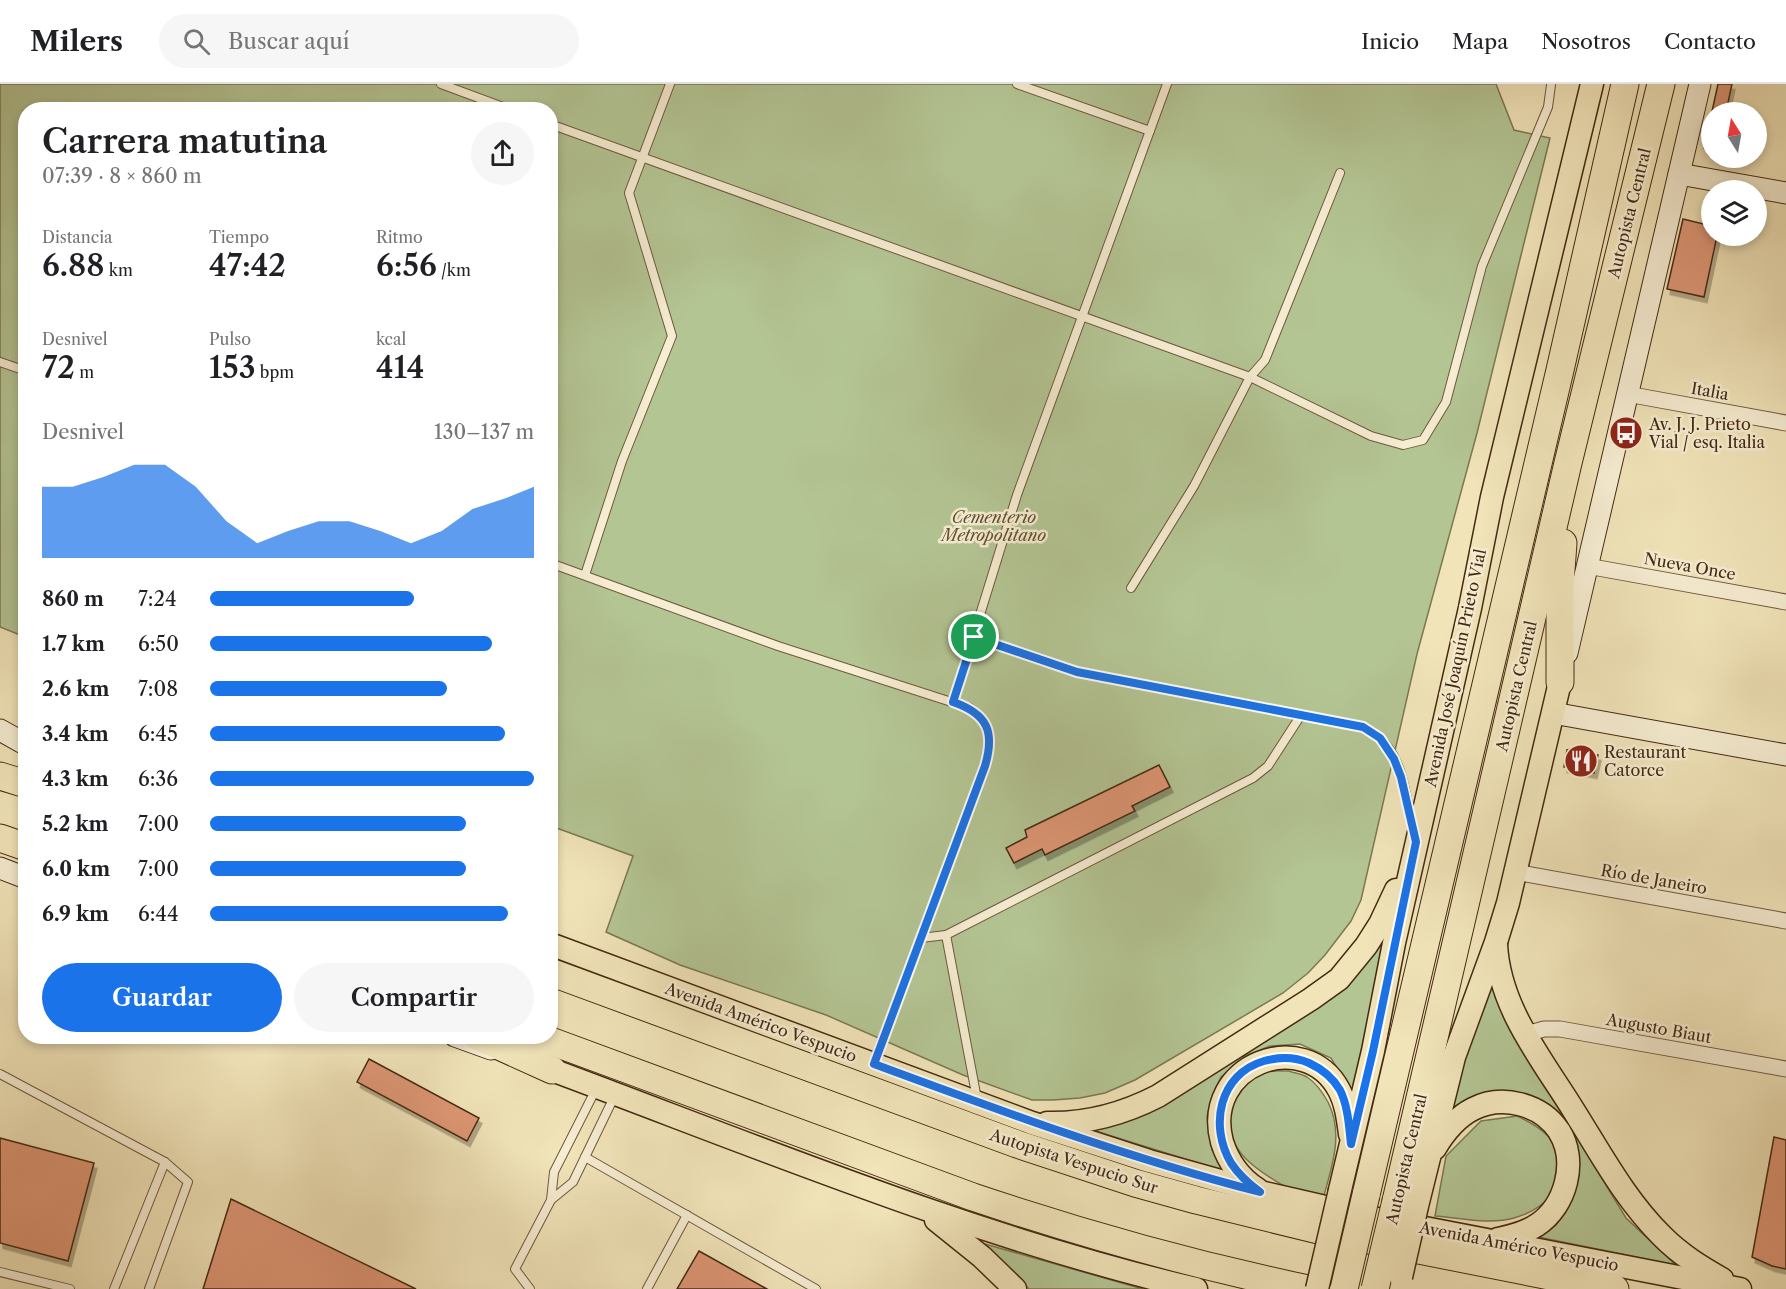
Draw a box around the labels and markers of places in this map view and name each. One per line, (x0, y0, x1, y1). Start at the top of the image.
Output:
place label: Av. J. J. Prieto Vial / esq. Italia (1648, 414, 1765, 452)
bus stop icon: Av. J. J. Prieto Vial / esq. Italia (1608, 415, 1644, 451)
pin (948, 611, 999, 662)
place label: Restaurant Catorce (1604, 742, 1687, 780)
restaurant icon: Restaurant Catorce (1563, 743, 1599, 779)

